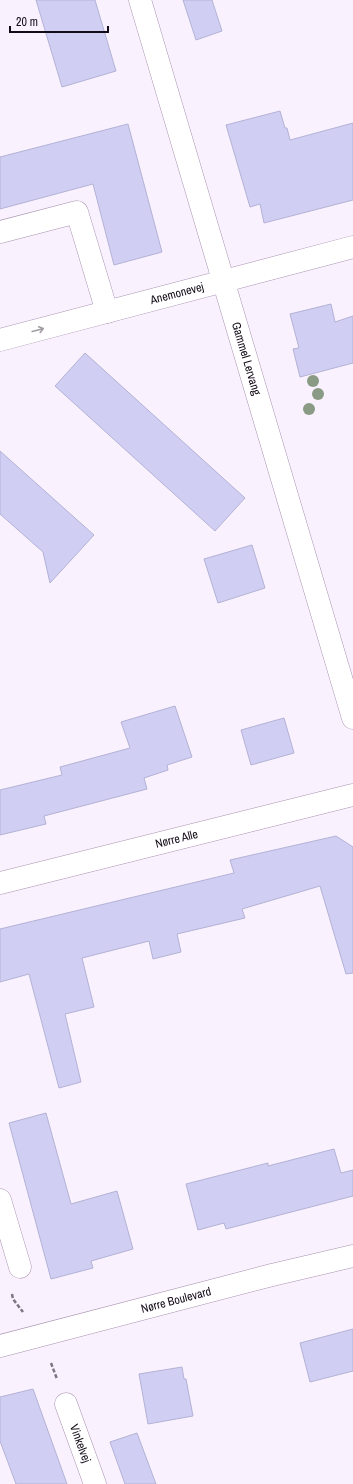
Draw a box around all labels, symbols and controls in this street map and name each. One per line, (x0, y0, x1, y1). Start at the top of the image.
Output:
scale bar (10, 8, 108, 34)
text: 20 m (16, 14, 38, 30)
street label: Anemonevej (147, 279, 205, 308)
street label: Gammel Lervang (228, 320, 265, 398)
one-way arrow (31, 326, 44, 333)
street label: Nørre Alle (154, 826, 200, 852)
street label: Nørre Boulevard (139, 1283, 213, 1317)
street label: Vinkelvej (66, 1422, 95, 1465)

